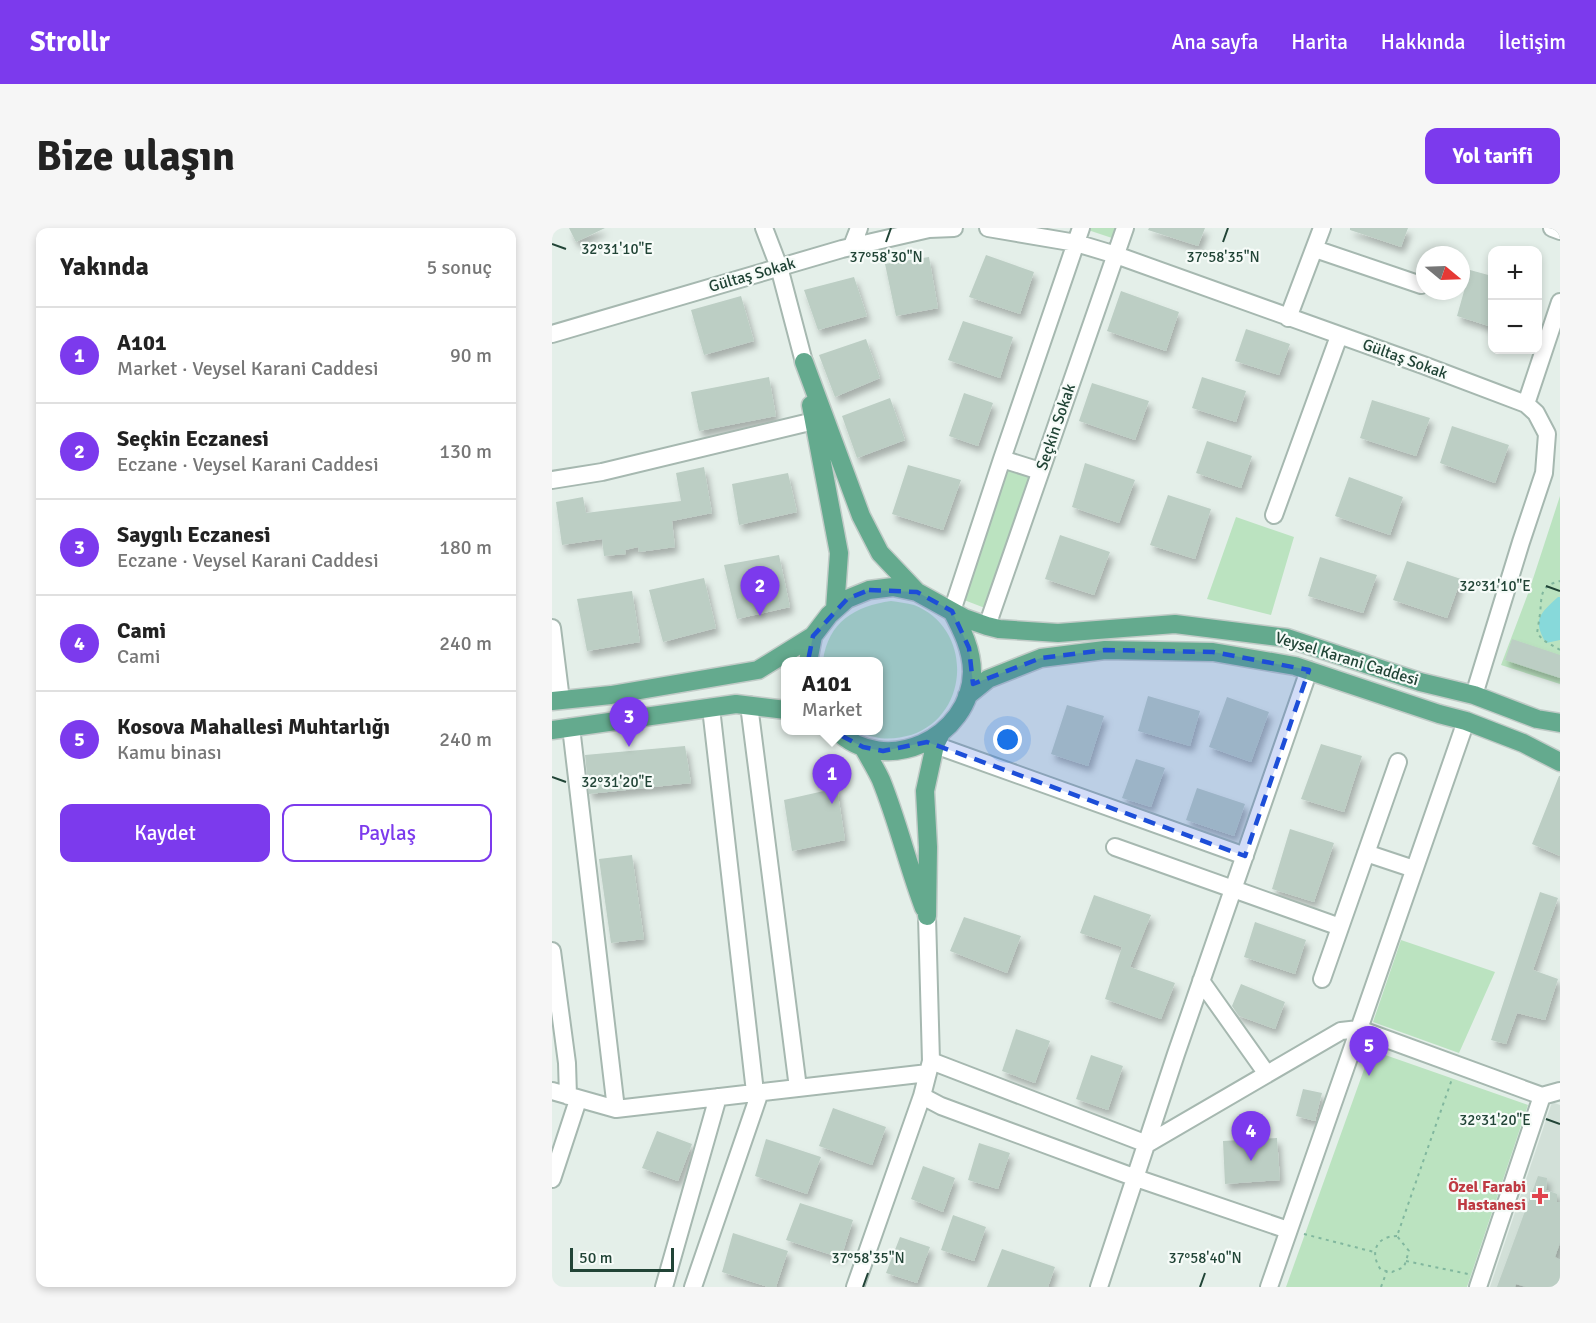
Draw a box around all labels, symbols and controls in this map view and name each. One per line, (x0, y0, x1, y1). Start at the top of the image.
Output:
text: Strollr (30, 25, 110, 59)
text: Ana sayfa (1171, 29, 1258, 55)
text: Harita (1291, 29, 1348, 55)
text: Hakkında (1381, 29, 1466, 55)
text: İletişim (1499, 29, 1566, 55)
button: Yol tarifi (1425, 128, 1560, 184)
text: Bize ulaşın (36, 131, 235, 182)
text: 32°31'10"E (581, 240, 653, 258)
north arrow (1416, 246, 1470, 300)
map controls (1488, 246, 1542, 354)
button: + (1488, 246, 1542, 300)
text: 37°58'30"N (849, 248, 923, 266)
text: 37°58'35"N (1186, 248, 1260, 266)
text: Yakında (60, 251, 149, 283)
street label: Gültaş Sokak (706, 253, 798, 297)
text: 5 sonuç (426, 255, 492, 280)
button: − (1488, 300, 1542, 354)
text: A101 (117, 329, 167, 356)
street label: Gültaş Sokak (1360, 334, 1450, 384)
text: 1 (74, 343, 85, 368)
text: 90 m (450, 343, 492, 368)
text: Market · Veysel Karani Caddesi (117, 356, 378, 381)
street label: Seçkin Sokak (1032, 381, 1080, 473)
text: Seçkin Eczanesi (117, 425, 269, 452)
text: 2 (74, 439, 85, 464)
text: 130 m (439, 439, 492, 464)
text: Eczane · Veysel Karani Caddesi (117, 452, 379, 477)
text: Saygılı Eczanesi (117, 521, 271, 548)
text: 3 (74, 535, 85, 560)
text: 180 m (439, 535, 492, 560)
text: Eczane · Veysel Karani Caddesi (117, 548, 379, 573)
pin: 2 (740, 566, 780, 616)
text: 32°31'10"E (1459, 577, 1531, 595)
text: Cami (117, 617, 166, 644)
street label: Veysel Karani Caddesi (1273, 628, 1421, 690)
text: 4 (74, 631, 85, 656)
text: 240 m (439, 631, 492, 656)
text: Cami (117, 644, 160, 669)
popup (781, 657, 883, 735)
text: A101 (802, 670, 852, 697)
text: Market (802, 697, 862, 722)
pin: 3 (610, 698, 649, 747)
text: Kosova Mahallesi Muhtarlığı (117, 713, 390, 740)
your location (993, 725, 1022, 754)
text: 5 (74, 727, 85, 752)
text: 240 m (439, 727, 492, 752)
text: Kamu binası (117, 740, 222, 765)
pin: 1 (812, 754, 852, 804)
text: 32°31'20"E (581, 773, 653, 791)
button: Kaydet (60, 804, 270, 862)
button: Paylaş (282, 804, 492, 862)
pin: 5 (1350, 1026, 1388, 1076)
text: 32°31'20"E (1459, 1111, 1531, 1129)
pin: 4 (1232, 1112, 1270, 1161)
place label: Özel Farabi Hastanesi (1448, 1177, 1526, 1215)
marker: Özel Farabi Hastanesi (1531, 1187, 1549, 1205)
scale bar (570, 1245, 674, 1272)
text: 50 m (579, 1248, 613, 1268)
text: 37°58'35"N (831, 1249, 905, 1267)
text: 37°58'40"N (1168, 1249, 1242, 1267)

